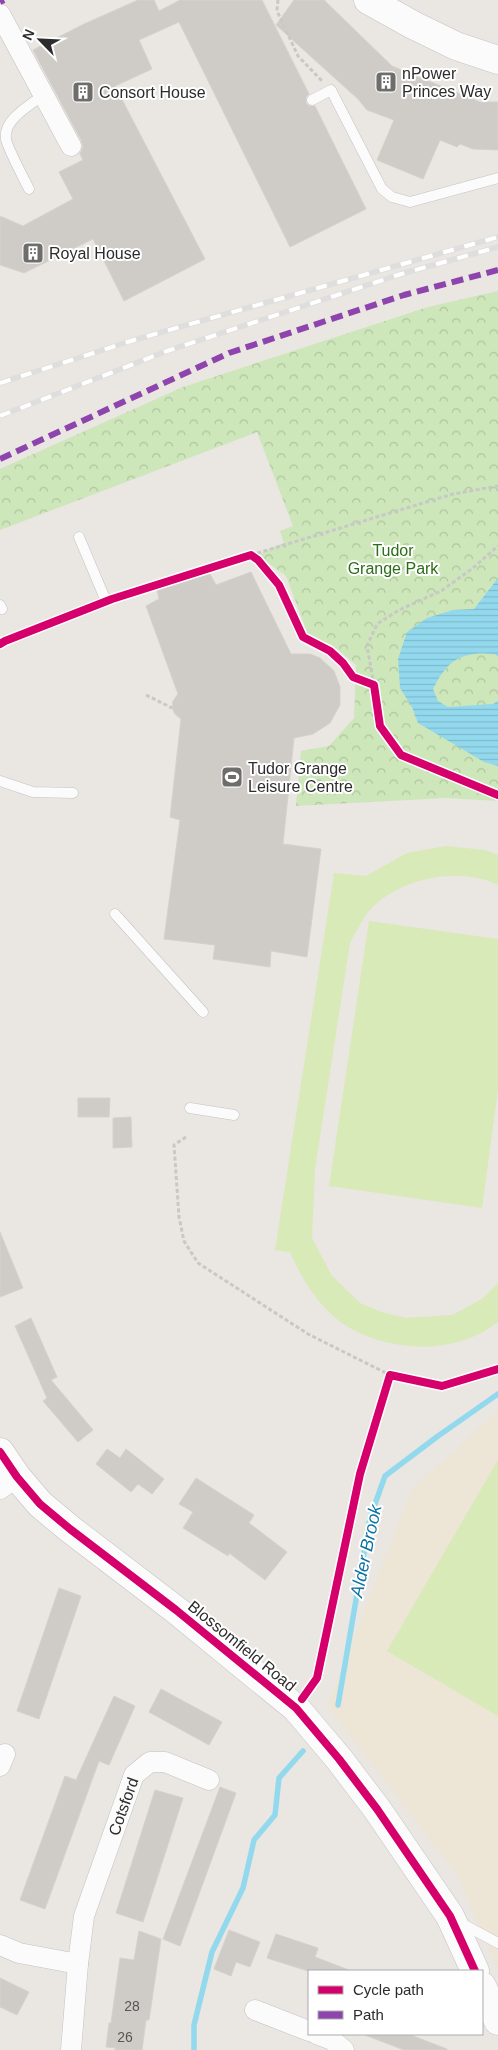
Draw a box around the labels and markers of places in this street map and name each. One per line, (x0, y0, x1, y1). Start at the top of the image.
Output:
place label: nPower Princes Way (402, 65, 491, 100)
building icon: nPower Princes Way (374, 70, 398, 94)
building icon: Consort House (71, 80, 95, 104)
place label: Consort House (99, 84, 206, 101)
building icon: Royal House (21, 241, 45, 265)
place label: Royal House (49, 245, 141, 262)
place label: Tudor Grange Leisure Centre (248, 760, 353, 795)
sports icon: Tudor Grange Leisure Centre (220, 765, 244, 789)

